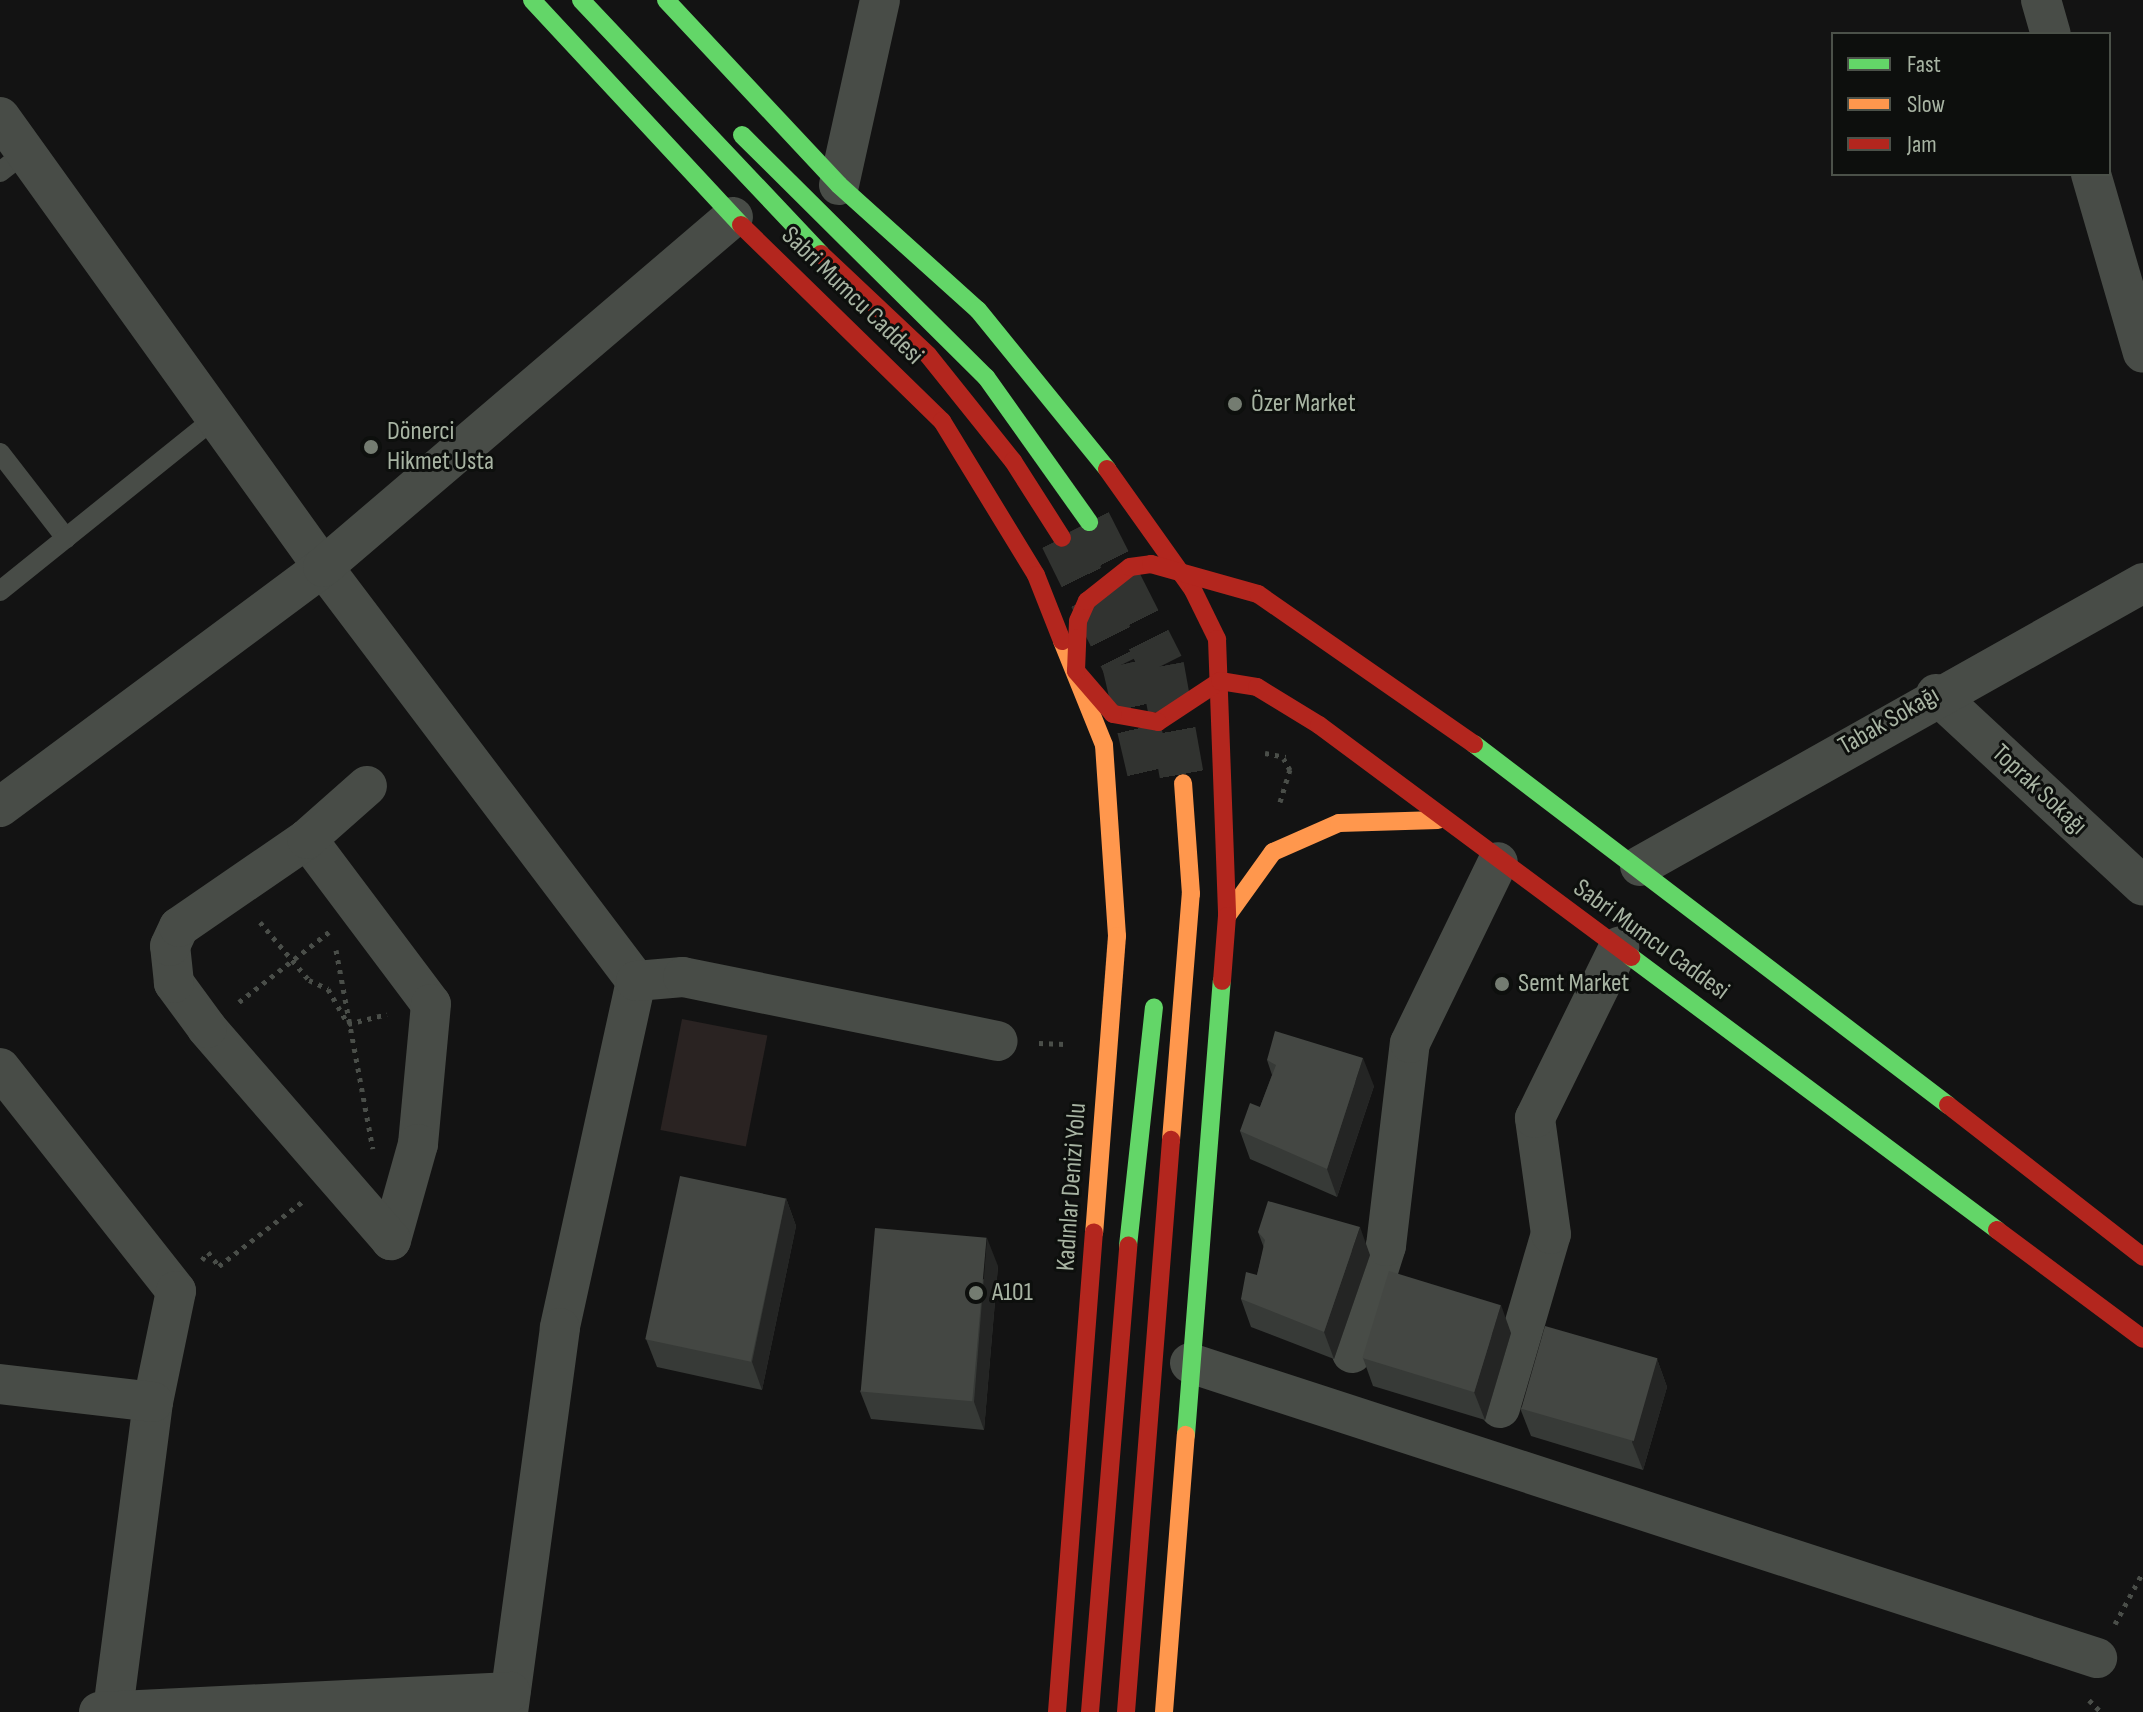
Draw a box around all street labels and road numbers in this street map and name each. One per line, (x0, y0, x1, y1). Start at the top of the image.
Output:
street label: Sabri Mumcu Caddesi (775, 220, 929, 372)
street label: Tabak Sokağı (1833, 680, 1945, 762)
street label: Toprak Sokağı (1985, 738, 2093, 842)
street label: Sabri Mumcu Caddesi (1567, 873, 1735, 1007)
street label: Kadınlar Denizi Yolu (1051, 1102, 1093, 1272)

